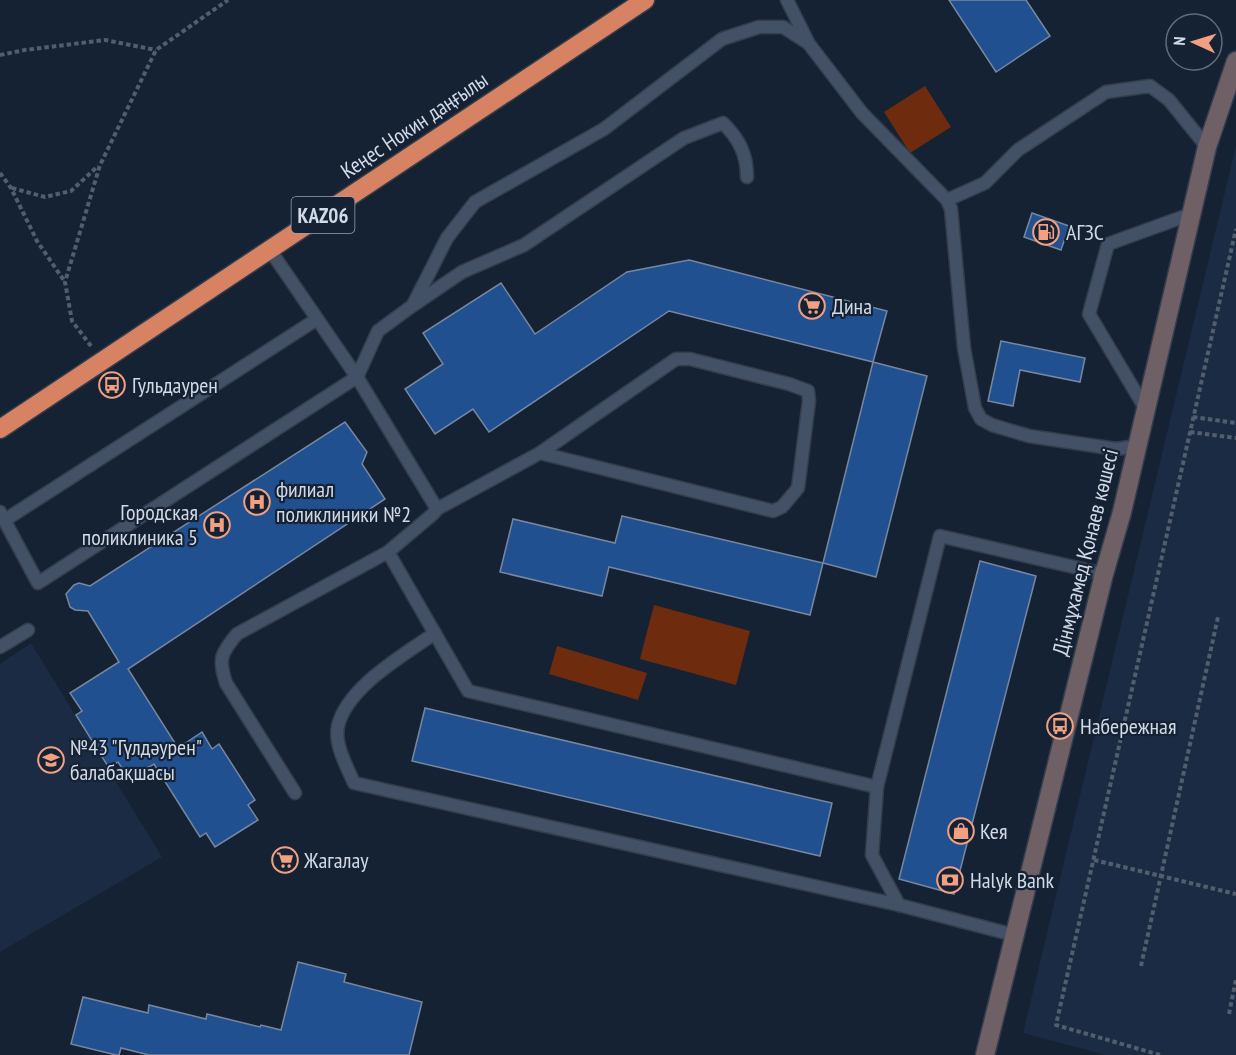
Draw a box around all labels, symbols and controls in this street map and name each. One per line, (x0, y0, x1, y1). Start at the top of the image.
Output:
north arrow (1164, 12, 1224, 72)
text: N (1169, 36, 1189, 46)
street label: Кеңес Нокин даңғылы (335, 65, 493, 185)
road number: KАZ06 (292, 197, 354, 233)
fuel station icon: АГЗС (1031, 217, 1061, 247)
place label: АГЗС (1066, 218, 1104, 246)
supermarket icon: Дина (797, 291, 827, 321)
place label: Дина (832, 292, 872, 320)
bus stop icon: Гульдаурен (97, 370, 127, 400)
place label: Гульдаурен (132, 371, 218, 399)
street label: Дінмұхамед Қонаев көшесі (1046, 446, 1124, 658)
place label: филиал поликлиники №2 (276, 475, 411, 528)
hospital icon: филиал поликлиники №2 (242, 487, 272, 517)
place label: Городская поликлиника 5 (82, 498, 198, 551)
hospital icon: Городская поликлиника 5 (202, 510, 232, 540)
bus stop icon: Набережная (1045, 711, 1075, 741)
place label: Набережная (1080, 712, 1176, 740)
place label: №43 "Гүлдәурен" балабақшасы (70, 733, 202, 786)
school or university icon: №43 "Гүлдәурен" балабақшасы (36, 745, 66, 775)
shop icon: Кея (946, 816, 976, 846)
place label: Кея (980, 817, 1007, 845)
supermarket icon: Жагалау (270, 845, 300, 875)
place label: Жагалау (303, 846, 369, 874)
bank icon: Halyk Bank (935, 865, 965, 895)
place label: Halyk Bank (970, 866, 1054, 894)

